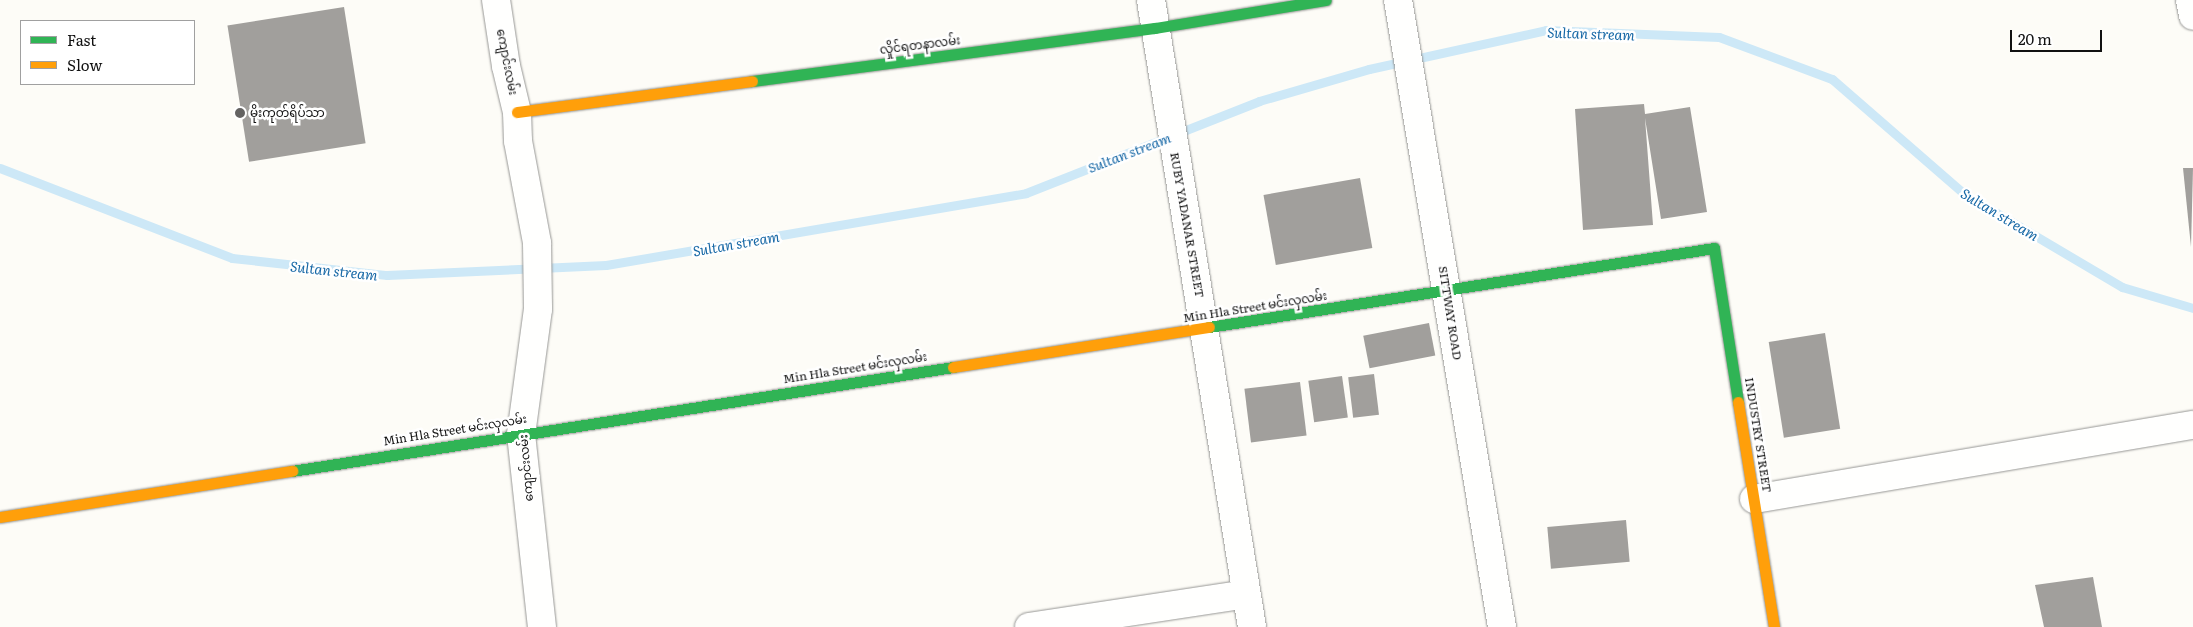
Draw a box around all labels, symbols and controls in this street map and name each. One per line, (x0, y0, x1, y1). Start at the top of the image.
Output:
legend (20, 20, 195, 85)
scale bar (2013, 20, 2106, 52)
water label: Sultan stream (1547, 23, 1635, 43)
text: 20 m (2018, 27, 2052, 50)
text: Fast (67, 28, 96, 51)
street label: ကျောင်းလမ်း (494, 28, 520, 96)
street label: လှိုင်ရတနာလမ်း (879, 33, 961, 57)
text: Slow (67, 53, 102, 76)
place label: မိုးကုတ်ရိပ်သာ (250, 106, 325, 120)
marker: မိုးကုတ်ရိပ်သာ (234, 107, 246, 119)
water label: Sultan stream (1085, 128, 1173, 176)
street label: RUBY YADANAR STREET (1167, 151, 1207, 299)
water label: Sultan stream (1958, 184, 2042, 244)
water label: Sultan stream (691, 227, 781, 259)
water label: Sultan stream (290, 257, 378, 283)
street label: SITTWAY ROAD (1435, 265, 1465, 361)
street label: Min Hla Street မင်းလှလမ်း (1182, 289, 1328, 325)
street label: Min Hla Street မင်းလှလမ်း (782, 350, 928, 386)
street label: INDUSTRY STREET (1742, 376, 1774, 494)
street label: Min Hla Street မင်းလှလမ်း (382, 412, 528, 448)
street label: ကျောင်းလမ်း (516, 434, 536, 502)

